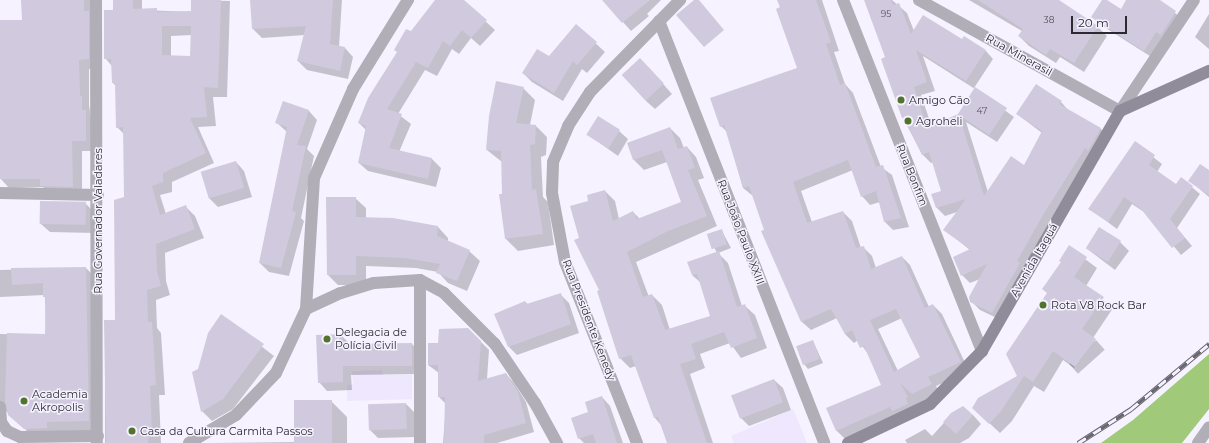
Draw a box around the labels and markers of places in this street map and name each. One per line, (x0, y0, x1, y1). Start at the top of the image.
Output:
place label: Amigo Cão (909, 93, 970, 107)
marker: Amigo Cão (896, 95, 906, 105)
place label: Agroheli (916, 114, 963, 128)
marker: Agroheli (903, 116, 913, 126)
place label: Rota V8 Rock Bar (1051, 298, 1146, 312)
marker: Rota V8 Rock Bar (1038, 300, 1048, 310)
place label: Delegacia de Polícia Civil (335, 326, 407, 352)
marker: Delegacia de Polícia Civil (322, 334, 332, 344)
place label: Academia Akropolis (32, 388, 88, 414)
marker: Academia Akropolis (19, 396, 29, 406)
place label: Casa da Cultura Carmita Passos (140, 424, 313, 438)
marker: Casa da Cultura Carmita Passos (127, 426, 137, 436)

